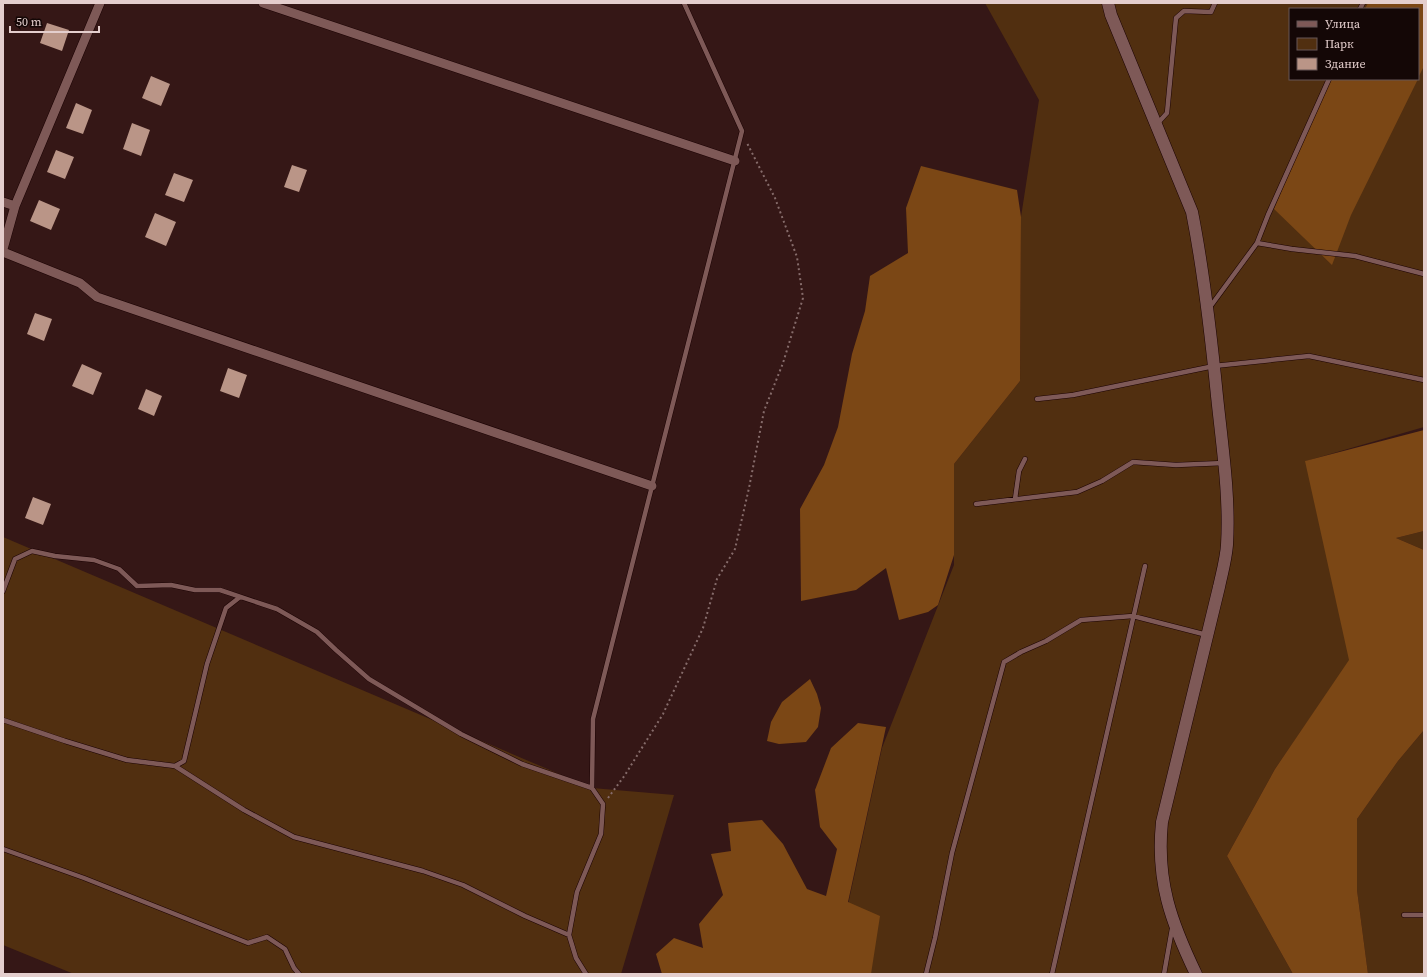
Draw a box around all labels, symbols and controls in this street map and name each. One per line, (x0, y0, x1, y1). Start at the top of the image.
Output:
scale bar (10, 8, 99, 34)
legend (1289, 8, 1419, 80)
text: 50 m (16, 14, 42, 30)
text: Улица (1325, 16, 1361, 32)
text: Парк (1325, 36, 1354, 52)
text: Здание (1325, 56, 1366, 72)

